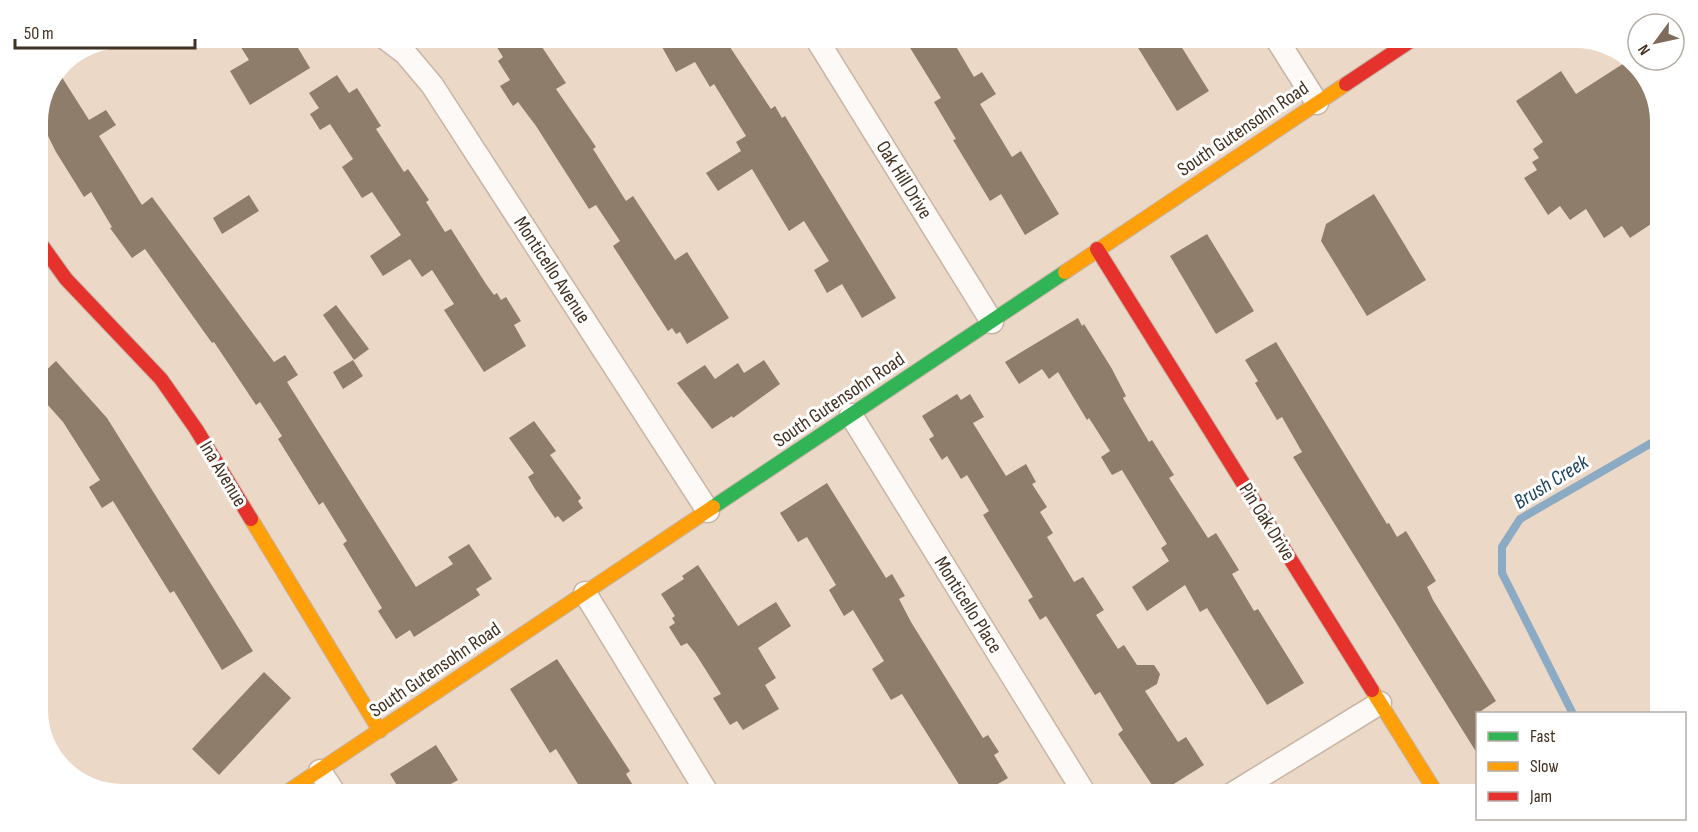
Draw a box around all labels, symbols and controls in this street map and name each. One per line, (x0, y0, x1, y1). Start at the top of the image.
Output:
scale bar (15, 12, 195, 50)
north arrow (1626, 12, 1686, 72)
text: 50 m (24, 23, 54, 44)
text: N (1634, 41, 1655, 58)
street label: South Gutensohn Road (1173, 76, 1313, 182)
street label: Oak Hill Drive (871, 136, 937, 224)
street label: Monticello Avenue (509, 212, 595, 328)
street label: South Gutensohn Road (769, 347, 909, 453)
street label: Ina Avenue (194, 437, 252, 511)
water label: Brush Creek (1509, 449, 1594, 515)
street label: Pin Oak Drive (1234, 479, 1300, 565)
street label: Monticello Place (929, 552, 1007, 658)
street label: South Gutensohn Road (365, 617, 505, 723)
legend (1476, 712, 1686, 820)
text: Fast (1530, 726, 1556, 747)
text: Slow (1530, 756, 1559, 777)
text: Jam (1529, 786, 1552, 807)

